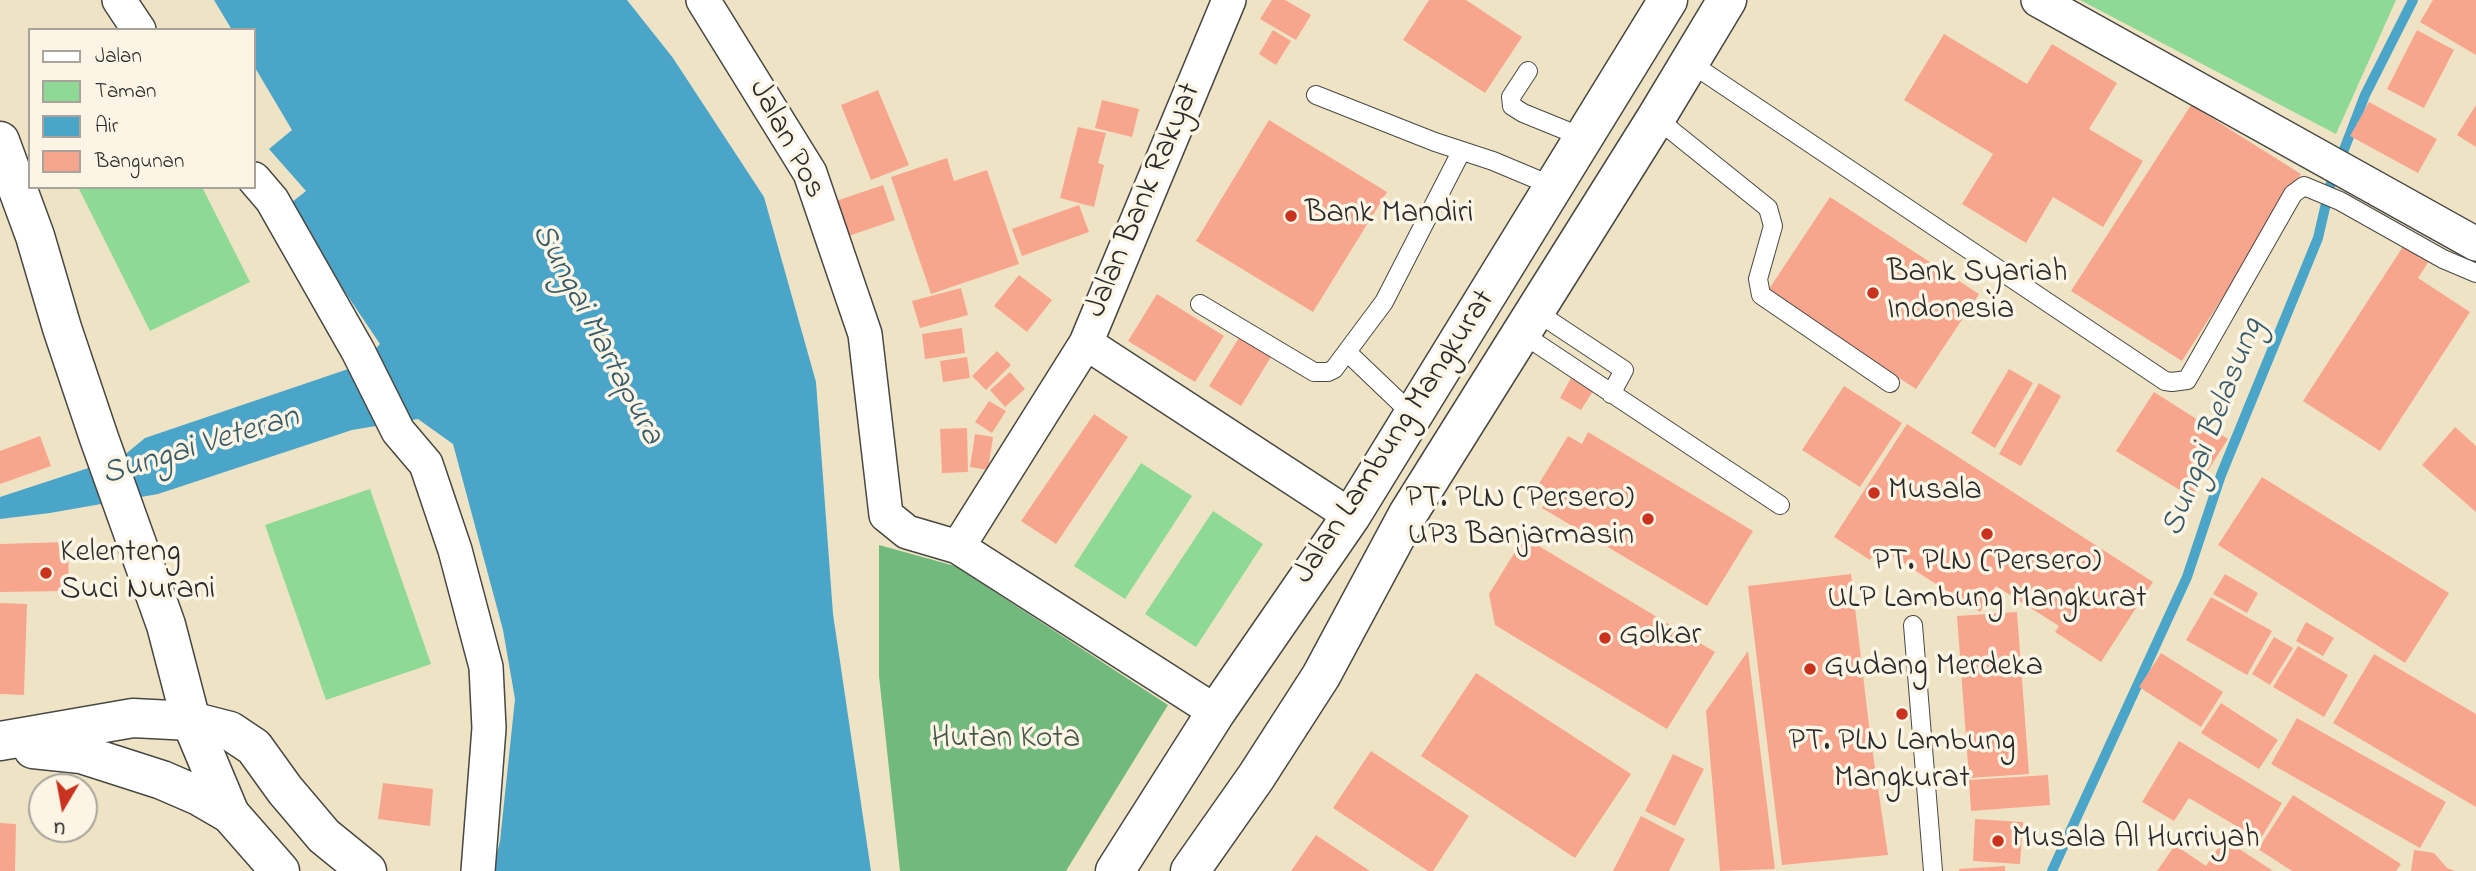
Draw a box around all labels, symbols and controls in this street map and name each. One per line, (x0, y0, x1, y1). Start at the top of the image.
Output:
legend (28, 28, 256, 189)
text: Jalan (95, 42, 142, 72)
street label: Jalan Pos (738, 74, 832, 206)
text: Taman (95, 77, 156, 107)
street label: Jalan Bank Rakyat (1078, 78, 1212, 324)
text: Air (95, 112, 118, 142)
text: Bangunan (95, 147, 184, 177)
place label: Bank Mandiri (1305, 197, 1474, 235)
marker: Bank Mandiri (1283, 208, 1299, 224)
water label: Sungai Martapura (520, 218, 670, 452)
place label: Bank Syariah Indonesia (1887, 256, 2067, 331)
street label: Jalan Lambung Mangkurat (1287, 284, 1505, 592)
marker: Bank Syariah Indonesia (1865, 285, 1881, 301)
water label: Sungai Belasung (2155, 313, 2275, 543)
water label: Sungai Veteran (98, 399, 304, 497)
place label: Musala (1888, 474, 1982, 512)
place label: PT. PLN (Persero) UP3 Banjarmasin (1406, 482, 1634, 557)
marker: Musala (1866, 485, 1882, 501)
marker: PT. PLN (Persero) UP3 Banjarmasin (1640, 511, 1656, 527)
marker: PT. PLN (Persero) ULP Lambung Mangkurat (1979, 526, 1995, 542)
place label: Kelenteng Suci Nurani (60, 536, 215, 611)
place label: PT. PLN (Persero) ULP Lambung Mangkurat (1827, 545, 2147, 620)
marker: Kelenteng Suci Nurani (38, 565, 54, 581)
place label: Golkar (1619, 619, 1701, 657)
marker: Golkar (1597, 630, 1613, 646)
place label: Gudang Merdeka (1824, 650, 2043, 688)
marker: Gudang Merdeka (1802, 661, 1818, 677)
marker: PT. PLN Lambung Mangkurat (1894, 706, 1910, 722)
park label: Hutan Kota (932, 722, 1080, 760)
place label: PT. PLN Lambung Mangkurat (1789, 725, 2015, 800)
north arrow (28, 773, 98, 843)
text: U (51, 813, 68, 842)
place label: Musala Al Hurriyah (2012, 822, 2260, 860)
marker: Musala Al Hurriyah (1990, 833, 2006, 849)

